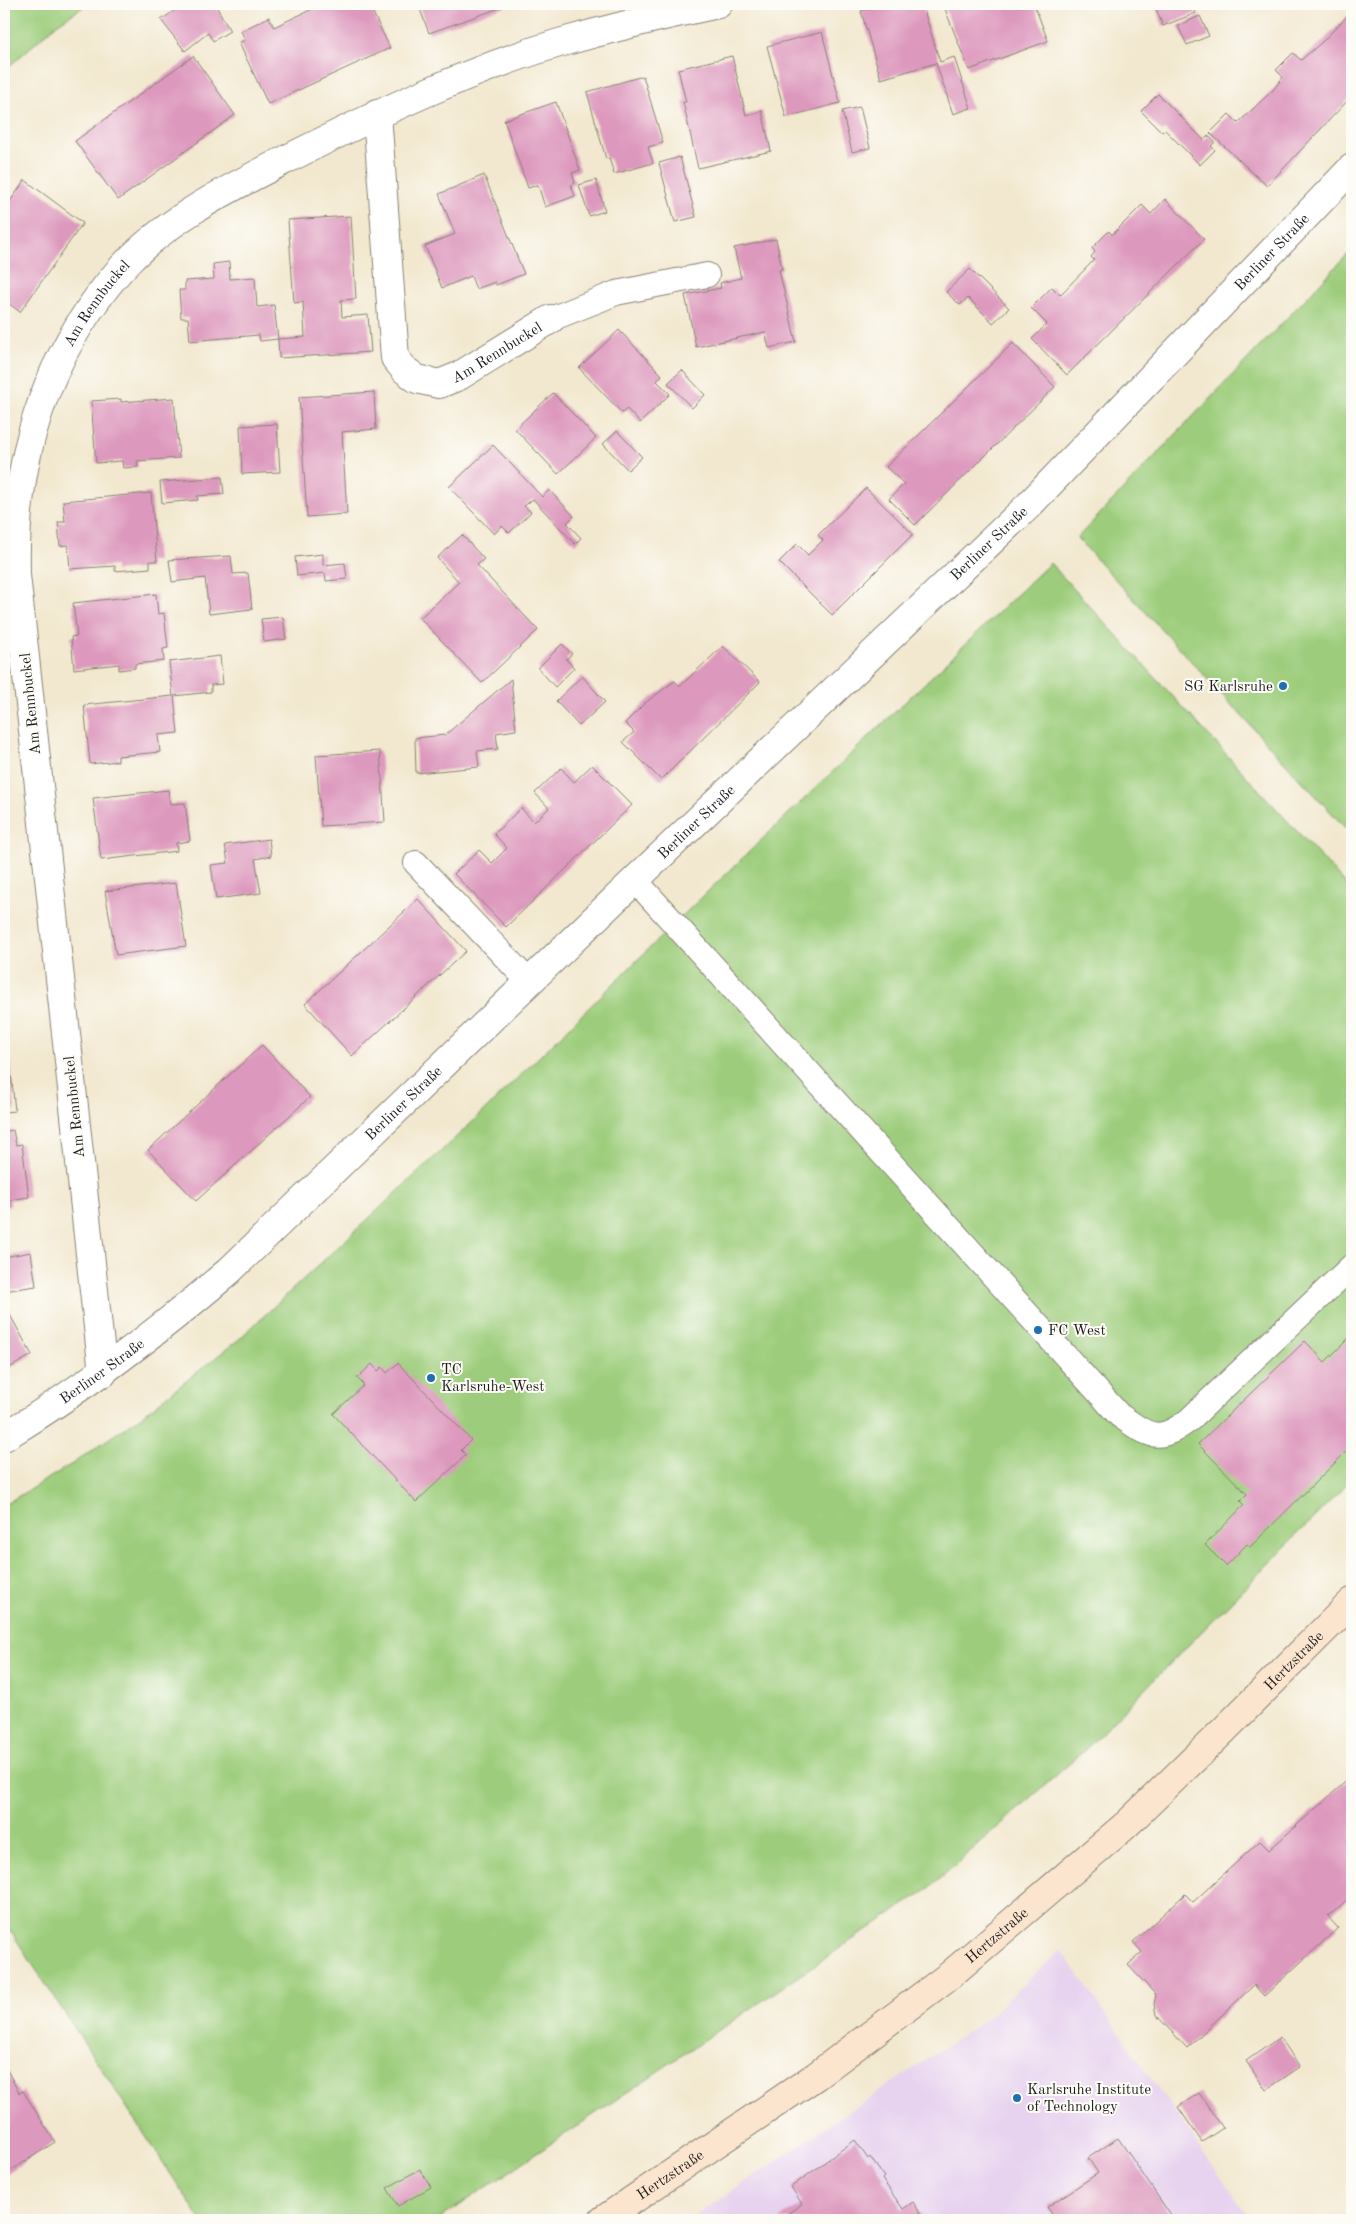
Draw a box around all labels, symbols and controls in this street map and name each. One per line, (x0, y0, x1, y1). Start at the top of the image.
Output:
street label: Berliner Straße (1233, 212, 1313, 294)
street label: Am Rennbuckel (62, 258, 134, 350)
street label: Am Rennbuckel (451, 320, 545, 387)
street label: Berliner Straße (948, 504, 1031, 584)
street label: Am Rennbuckel (19, 652, 44, 756)
place label: SG Karlsruhe (1184, 680, 1273, 695)
marker: SG Karlsruhe (1277, 680, 1289, 692)
street label: Berliner Straße (656, 783, 739, 863)
street label: Am Rennbuckel (63, 1055, 88, 1159)
street label: Berliner Straße (363, 1064, 446, 1144)
marker: FC West (1032, 1324, 1044, 1336)
place label: FC West (1048, 1324, 1106, 1339)
street label: Berliner Straße (58, 1337, 148, 1408)
place label: TC Karlsruhe-West (441, 1363, 544, 1395)
marker: TC Karlsruhe-West (425, 1372, 437, 1384)
street label: Hertzstraße (1262, 1629, 1327, 1694)
street label: Hertzstraße (963, 1906, 1032, 1967)
place label: Karlsruhe Institute of Technology (1027, 2083, 1151, 2115)
marker: Karlsruhe Institute of Technology (1011, 2092, 1023, 2104)
street label: Hertzstraße (635, 2148, 707, 2204)

